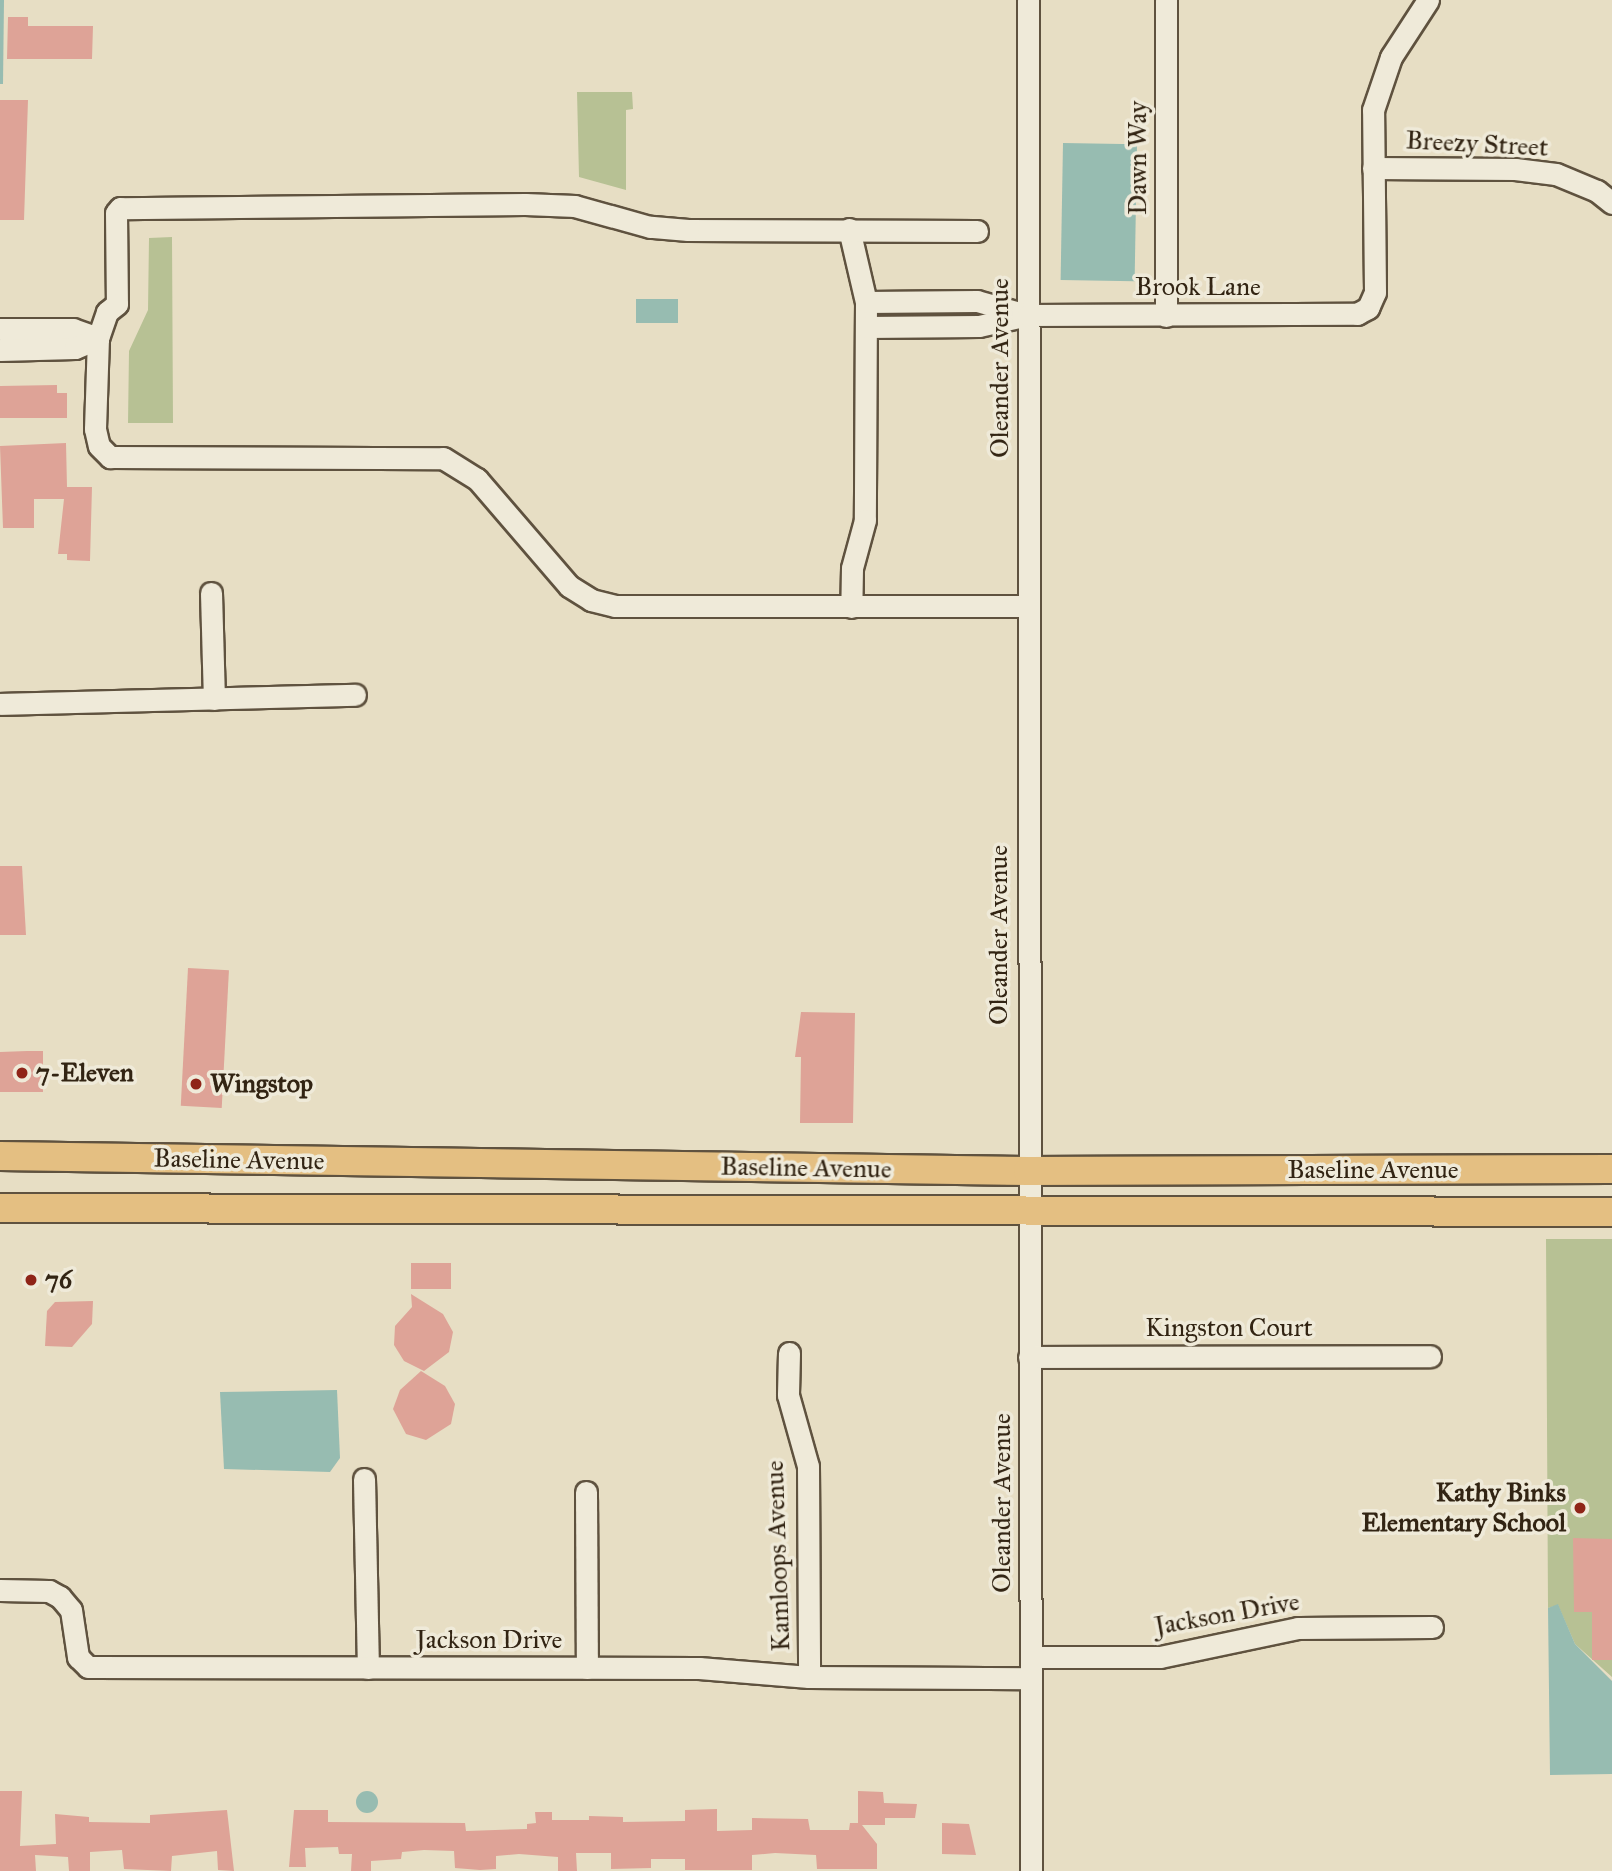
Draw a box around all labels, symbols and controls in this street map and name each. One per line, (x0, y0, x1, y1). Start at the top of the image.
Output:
street label: Dawn Way (1122, 101, 1154, 215)
street label: Breezy Street (1405, 125, 1549, 163)
street label: Brook Lane (1135, 271, 1261, 303)
street label: Oleander Avenue (984, 278, 1016, 458)
street label: Oleander Avenue (983, 845, 1015, 1025)
place label: 7-Eleven (36, 1057, 134, 1089)
marker: 7-Eleven (14, 1065, 30, 1081)
place label: Wingstop (210, 1068, 313, 1100)
marker: Wingstop (188, 1076, 204, 1092)
street label: Baseline Avenue (153, 1143, 325, 1177)
street label: Baseline Avenue (720, 1151, 892, 1185)
street label: Baseline Avenue (1287, 1154, 1459, 1186)
place label: 76 (45, 1264, 72, 1296)
marker: 76 (23, 1272, 39, 1288)
street label: Kingston Court (1145, 1312, 1313, 1344)
street label: Oleander Avenue (986, 1413, 1018, 1593)
street label: Kamloops Avenue (759, 1460, 797, 1652)
place label: Kathy Binks Elementary School (1362, 1477, 1566, 1538)
marker: Kathy Binks Elementary School (1572, 1500, 1588, 1516)
street label: Jackson Drive (1152, 1586, 1302, 1642)
street label: Jackson Drive (416, 1624, 562, 1656)

